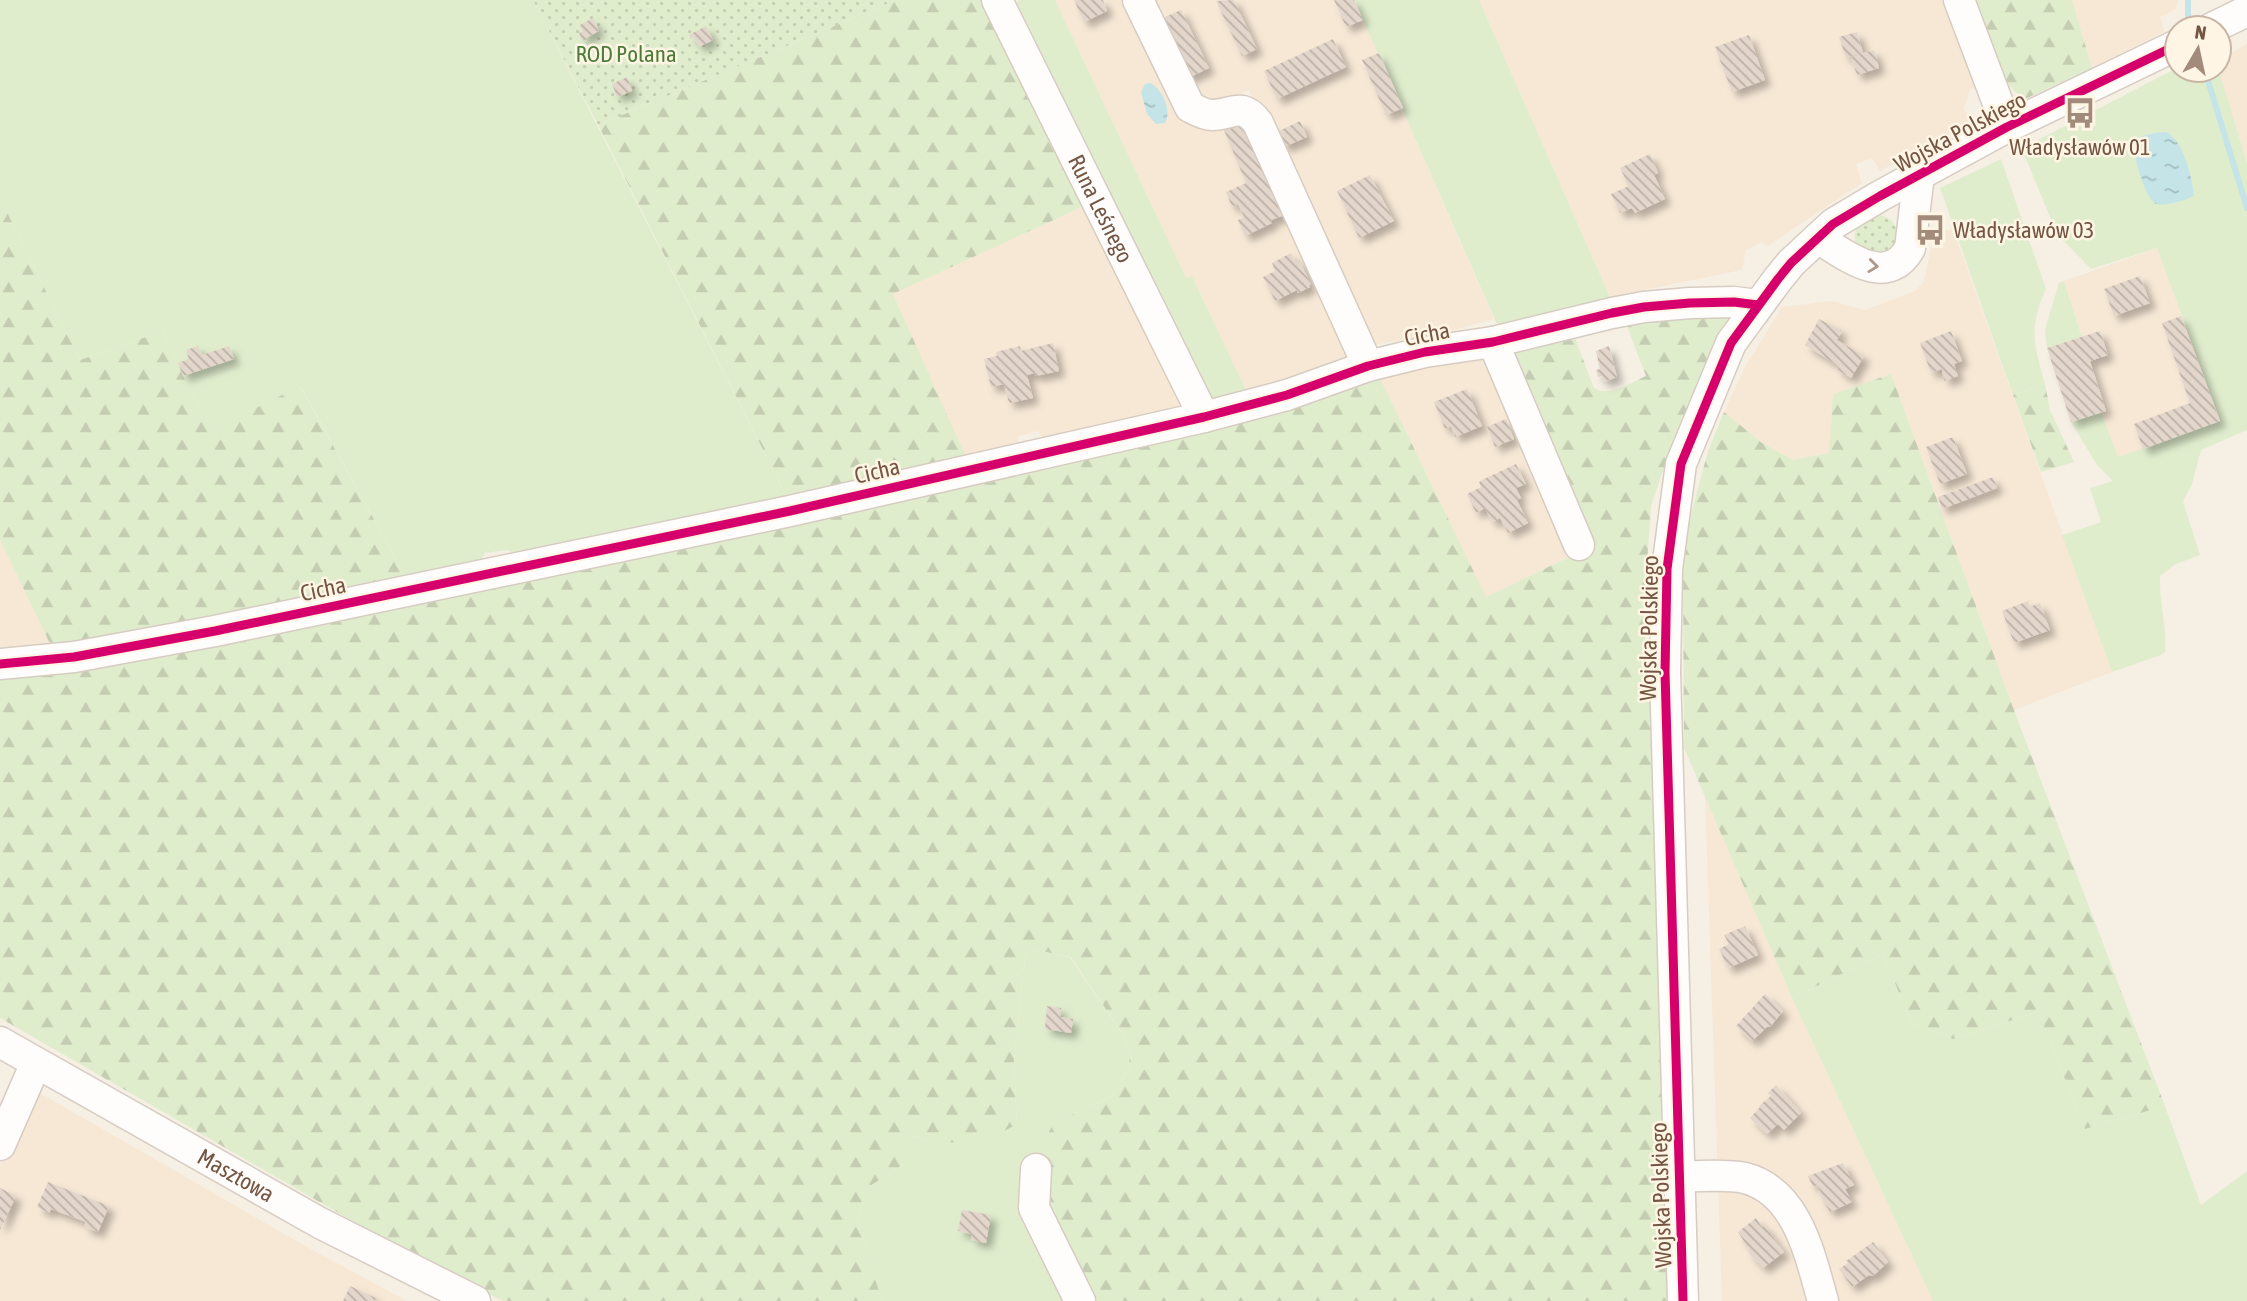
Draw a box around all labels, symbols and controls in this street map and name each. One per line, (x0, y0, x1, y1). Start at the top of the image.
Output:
north arrow (2163, 14, 2233, 84)
text: N (2193, 20, 2208, 44)
park label: ROD Polana (575, 41, 677, 67)
street label: Wojska Polskiego (1890, 86, 2030, 178)
bus stop icon: Władysławów 01 (2063, 96, 2097, 130)
place label: Władysławów 01 (2009, 134, 2151, 160)
street label: Runa Leśnego (1063, 151, 1138, 267)
bus stop icon: Władysławów 03 (1913, 213, 1947, 247)
place label: Władysławów 03 (1953, 217, 2094, 243)
one-way arrow (1867, 258, 1879, 273)
street label: Cicha (1402, 317, 1452, 351)
street label: Cicha (852, 453, 902, 489)
street label: Wojska Polskiego (1635, 555, 1663, 701)
street label: Cicha (298, 572, 348, 606)
street label: Wojska Polskiego (1645, 1122, 1677, 1268)
street label: Masztowa (193, 1143, 279, 1207)

